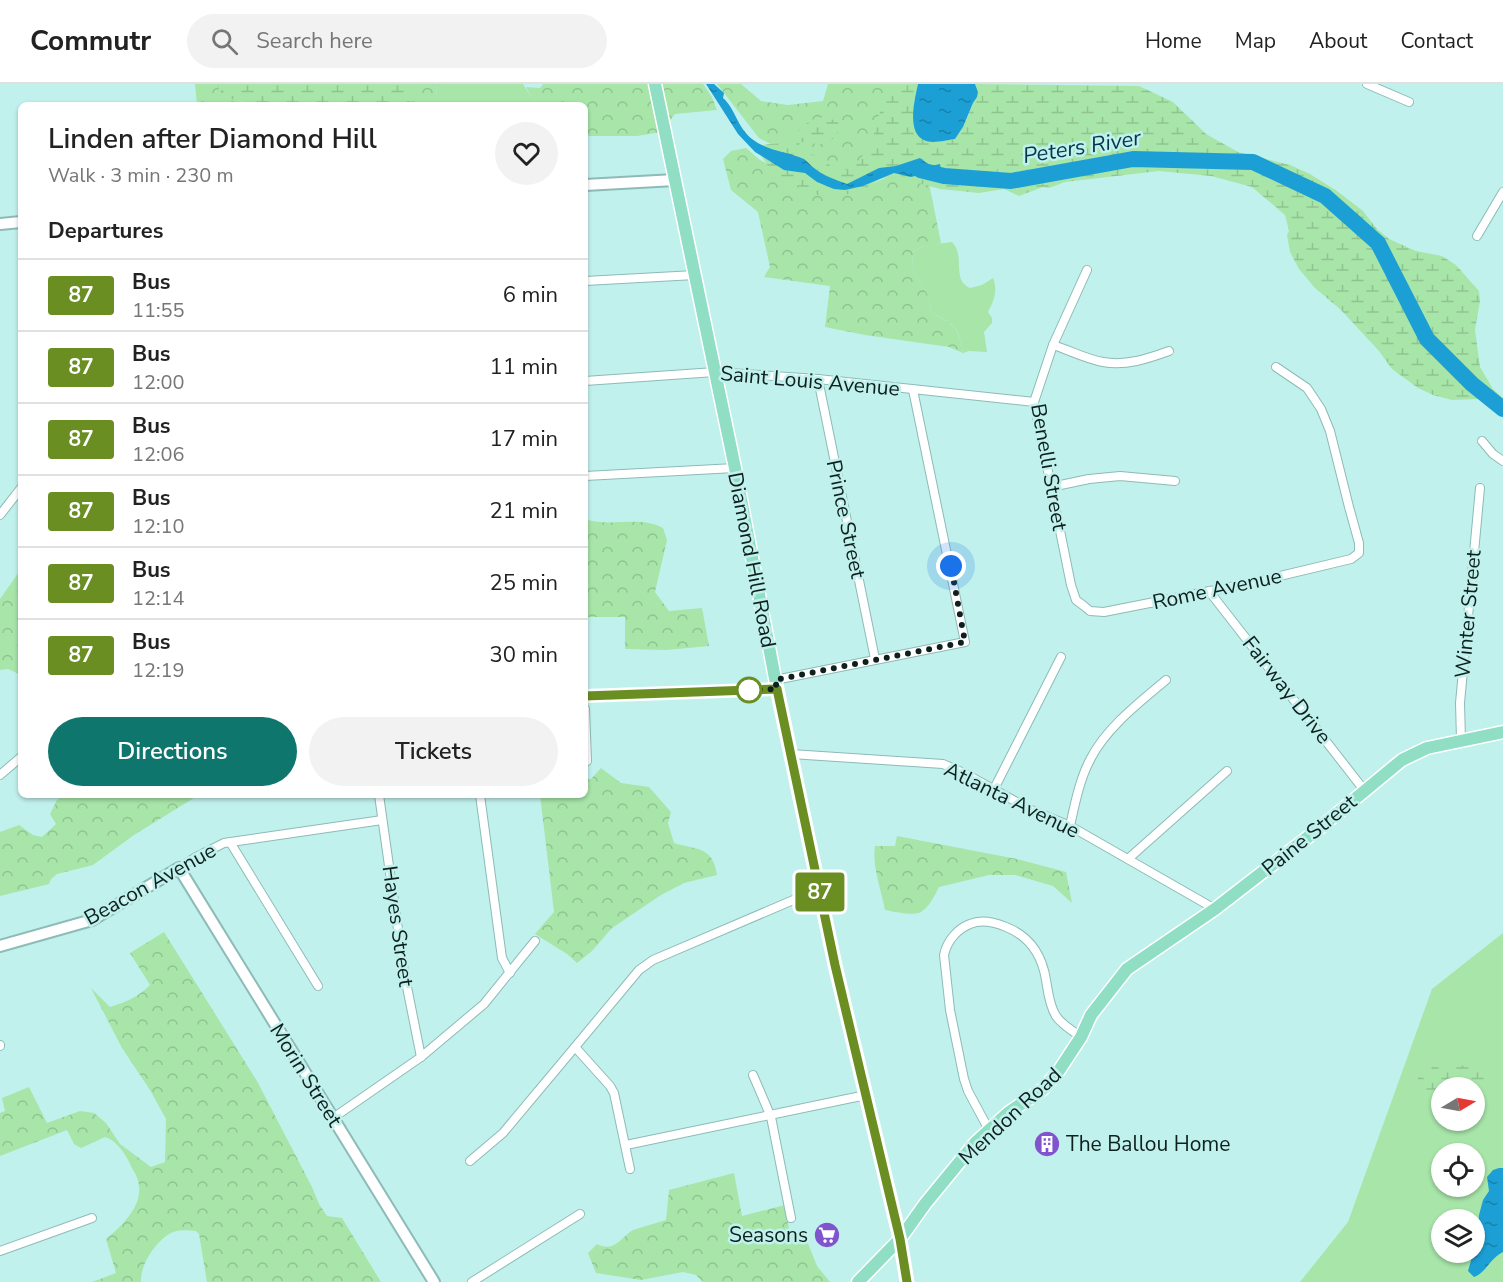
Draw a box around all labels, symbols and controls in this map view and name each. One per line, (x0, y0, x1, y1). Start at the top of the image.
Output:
search box (187, 14, 607, 68)
text: Commutr (30, 22, 151, 60)
icon: search (208, 25, 241, 58)
text: Search here (256, 26, 373, 56)
text: Home (1145, 27, 1202, 55)
text: Map (1235, 27, 1276, 55)
text: About (1309, 27, 1367, 55)
text: Contact (1400, 27, 1473, 55)
text: Linden after Diamond Hill (48, 120, 377, 158)
button: heart (495, 122, 558, 185)
water label: Peters River (1021, 123, 1144, 171)
text: Walk · 3 min · 230 m (48, 162, 234, 189)
text: Departures (48, 216, 163, 246)
text: Bus (132, 267, 171, 297)
text: 6 min (503, 280, 558, 310)
text: 87 (68, 281, 94, 309)
text: 11:55 (132, 297, 185, 324)
text: Bus (132, 339, 171, 369)
text: 11 min (490, 352, 558, 382)
text: 87 (68, 353, 94, 381)
street label: Saint Louis Avenue (719, 359, 901, 403)
text: 12:00 (132, 369, 185, 396)
street label: Benelli Street (1024, 401, 1074, 533)
text: Bus (132, 411, 171, 441)
text: 17 min (490, 424, 558, 454)
text: 87 (68, 425, 94, 453)
text: 12:06 (132, 441, 185, 468)
street label: Prince Street (820, 457, 872, 582)
street label: Diamond Hill Road (721, 470, 783, 650)
text: Bus (132, 483, 171, 513)
text: 21 min (490, 496, 558, 526)
text: 87 (68, 497, 94, 525)
text: 12:10 (132, 513, 185, 540)
street label: Winter Street (1448, 548, 1488, 679)
your location (936, 551, 966, 581)
text: Bus (132, 555, 171, 585)
street label: Rome Avenue (1150, 562, 1284, 616)
text: 25 min (490, 568, 558, 598)
text: 87 (68, 569, 94, 597)
text: 12:14 (132, 585, 185, 612)
text: Bus (132, 627, 171, 657)
street label: Fairway Drive (1236, 630, 1338, 750)
text: 30 min (490, 640, 558, 670)
text: 87 (68, 641, 94, 669)
text: 12:19 (132, 657, 185, 684)
unlabelled marker (736, 677, 762, 703)
button: Directions (48, 717, 297, 786)
button: Tickets (309, 717, 558, 786)
street label: Atlanta Avenue (940, 755, 1084, 845)
street label: Paine Street (1256, 788, 1363, 882)
street label: Beacon Avenue (79, 836, 221, 932)
street label: Hayes Street (376, 864, 420, 989)
line badge: 87 (793, 872, 847, 912)
text: 87 (807, 878, 833, 906)
street label: Morin Street (263, 1018, 349, 1132)
street label: Mendon Road (952, 1061, 1068, 1171)
north arrow (1431, 1077, 1485, 1131)
map controls (1431, 1077, 1485, 1263)
building icon: The Ballou Home (1032, 1129, 1062, 1159)
place label: The Ballou Home (1066, 1130, 1230, 1158)
button: locate (1431, 1143, 1485, 1197)
button: layers (1431, 1209, 1485, 1263)
supermarket icon: Seasons (812, 1220, 842, 1250)
place label: Seasons (729, 1221, 808, 1249)

